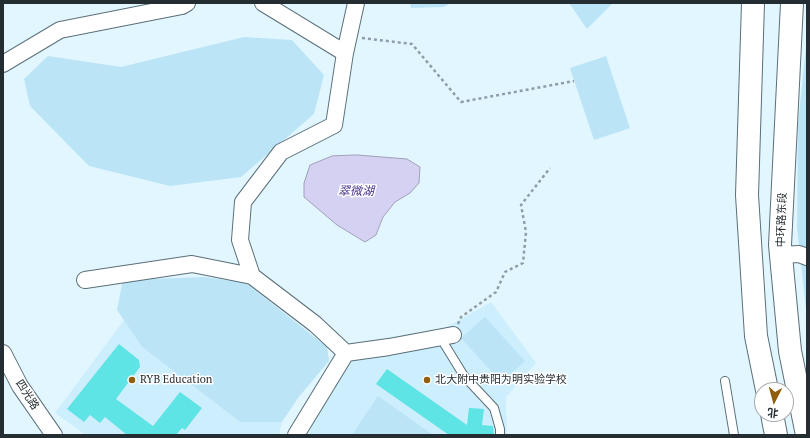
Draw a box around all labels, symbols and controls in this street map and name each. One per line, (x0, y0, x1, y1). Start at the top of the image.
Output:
water label: 翠微湖 (338, 185, 374, 199)
street label: 中环路东段 (774, 192, 790, 248)
place label: RYB Education (140, 373, 212, 387)
place label: 北大附中贵阳为明实验学校 (435, 373, 567, 387)
marker: RYB Education (127, 375, 137, 385)
marker: 北大附中贵阳为明实验学校 (422, 375, 432, 385)
street label: 四光路 (12, 378, 42, 412)
north arrow (754, 382, 794, 422)
text: 北 (767, 405, 779, 420)

